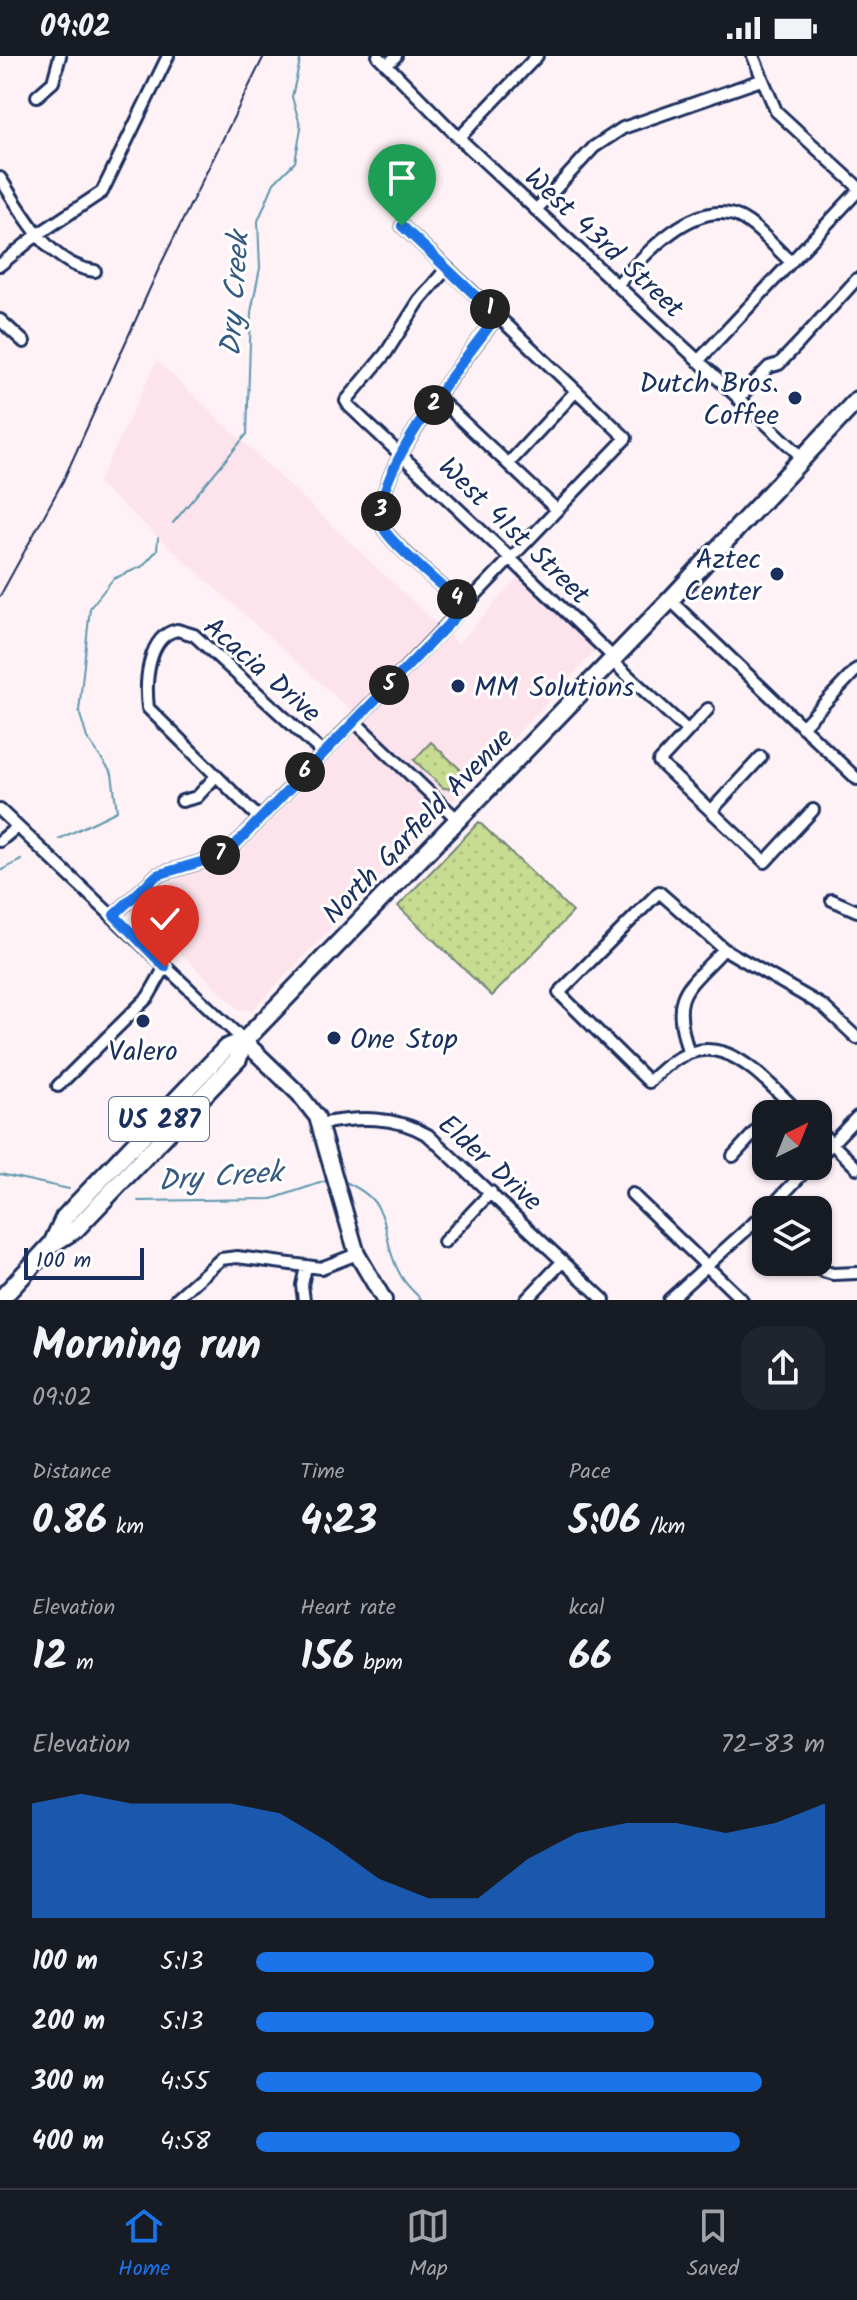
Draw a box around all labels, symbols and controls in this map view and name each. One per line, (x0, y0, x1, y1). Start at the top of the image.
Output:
text: 09:02 (40, 4, 111, 52)
pin (368, 144, 436, 226)
icon: arrive (380, 156, 424, 200)
street label: West 43rd Street (513, 157, 695, 331)
water label: Dry Creek (208, 227, 265, 358)
pin: 1 (470, 289, 510, 329)
text: 1 (487, 291, 493, 326)
place label: Dutch Bros. Coffee (640, 362, 779, 439)
pin: 2 (414, 385, 454, 425)
text: 2 (428, 387, 440, 422)
marker: Dutch Bros. Coffee (786, 389, 804, 407)
street label: West 41st Street (432, 449, 598, 611)
pin: 3 (361, 491, 401, 531)
text: 3 (375, 493, 387, 528)
place label: Aztec Center (684, 538, 763, 615)
marker: Aztec Center (768, 565, 786, 583)
pin: 4 (437, 579, 477, 619)
street label: Acacia Drive (192, 607, 331, 736)
pin: 5 (369, 665, 409, 705)
place label: MM Solutions (474, 666, 634, 711)
text: 5 (383, 667, 395, 702)
marker: MM Solutions (449, 677, 467, 695)
street label: North Garfield Avenue (313, 718, 525, 936)
pin: 6 (285, 752, 325, 792)
text: 6 (299, 754, 311, 789)
pin: 7 (200, 835, 240, 875)
text: 7 (215, 837, 225, 872)
pin (131, 885, 199, 967)
icon: check (143, 897, 187, 941)
marker: Valero (134, 1012, 152, 1030)
place label: One Stop (350, 1018, 458, 1063)
marker: One Stop (325, 1029, 343, 1047)
place label: Valero (108, 1030, 178, 1075)
road number: US 287 (109, 1097, 209, 1141)
north arrow (752, 1100, 832, 1180)
map controls (752, 1100, 832, 1276)
street label: Elder Drive (426, 1104, 553, 1224)
water label: Dry Creek (156, 1149, 288, 1206)
button: layers (752, 1196, 832, 1276)
scale bar (24, 1244, 144, 1280)
text: 100 m (36, 1244, 91, 1279)
text: Morning run (32, 1312, 261, 1382)
button: share (741, 1326, 825, 1410)
text: 09:02 (32, 1377, 92, 1419)
text: Distance (32, 1455, 111, 1490)
text: Time (300, 1455, 345, 1490)
text: Pace (569, 1455, 611, 1490)
text: 0.86 (32, 1490, 107, 1554)
text: 4:23 (300, 1490, 377, 1554)
text: 5:06 (569, 1490, 641, 1554)
text: km (107, 1510, 144, 1545)
text: /km (641, 1510, 685, 1545)
text: Elevation (32, 1591, 115, 1626)
text: Heart rate (300, 1591, 396, 1626)
text: kcal (569, 1591, 604, 1626)
text: 12 (32, 1626, 67, 1690)
text: 156 (300, 1626, 354, 1690)
text: 66 (569, 1626, 612, 1690)
text: m (67, 1646, 94, 1681)
text: bpm (354, 1646, 403, 1681)
text: Elevation (32, 1724, 130, 1766)
text: 72–83 m (720, 1724, 825, 1766)
text: 100 m (32, 1941, 98, 1983)
text: 5:13 (160, 1941, 203, 1983)
text: 200 m (32, 2001, 105, 2043)
text: 5:13 (160, 2001, 203, 2043)
text: 300 m (32, 2061, 104, 2103)
text: 4:55 (160, 2061, 209, 2103)
text: 400 m (32, 2121, 104, 2163)
text: 4:58 (160, 2121, 210, 2163)
tab: Home (118, 2204, 170, 2287)
tab: Map (406, 2204, 450, 2287)
tab: Saved (687, 2204, 739, 2287)

